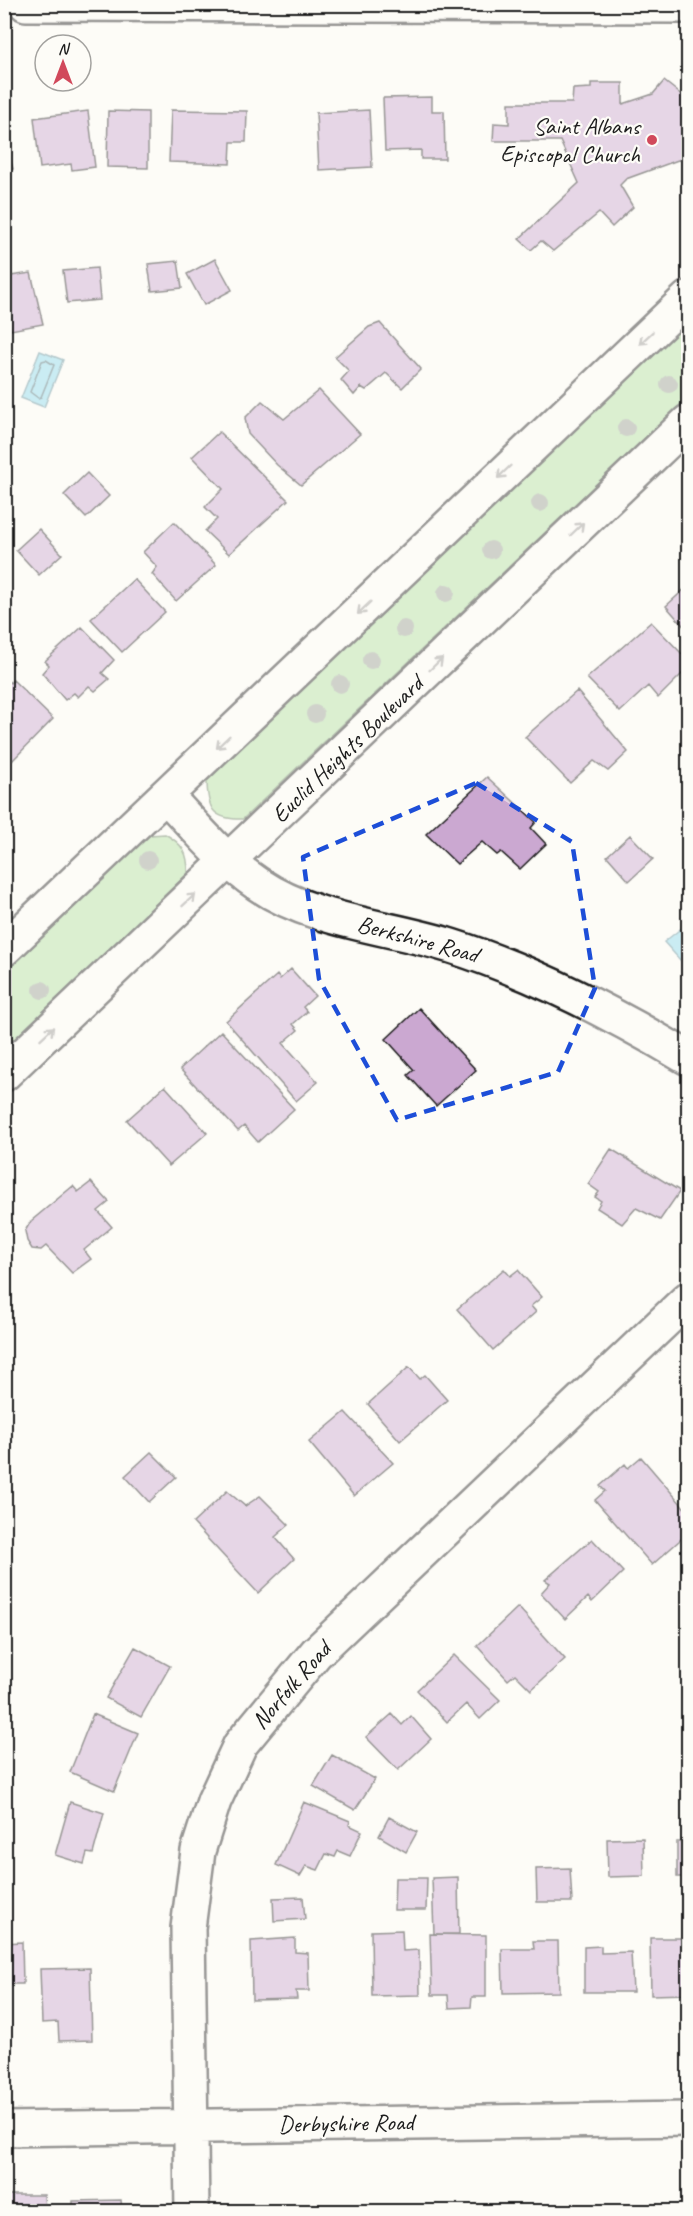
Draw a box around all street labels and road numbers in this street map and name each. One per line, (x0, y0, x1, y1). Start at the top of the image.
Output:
street label: Euclid Heights Boulevard (265, 667, 432, 829)
street label: Berkshire Road (354, 908, 485, 970)
street label: Norfolk Road (245, 1632, 340, 1735)
street label: Derbyshire Road (278, 2107, 417, 2139)

